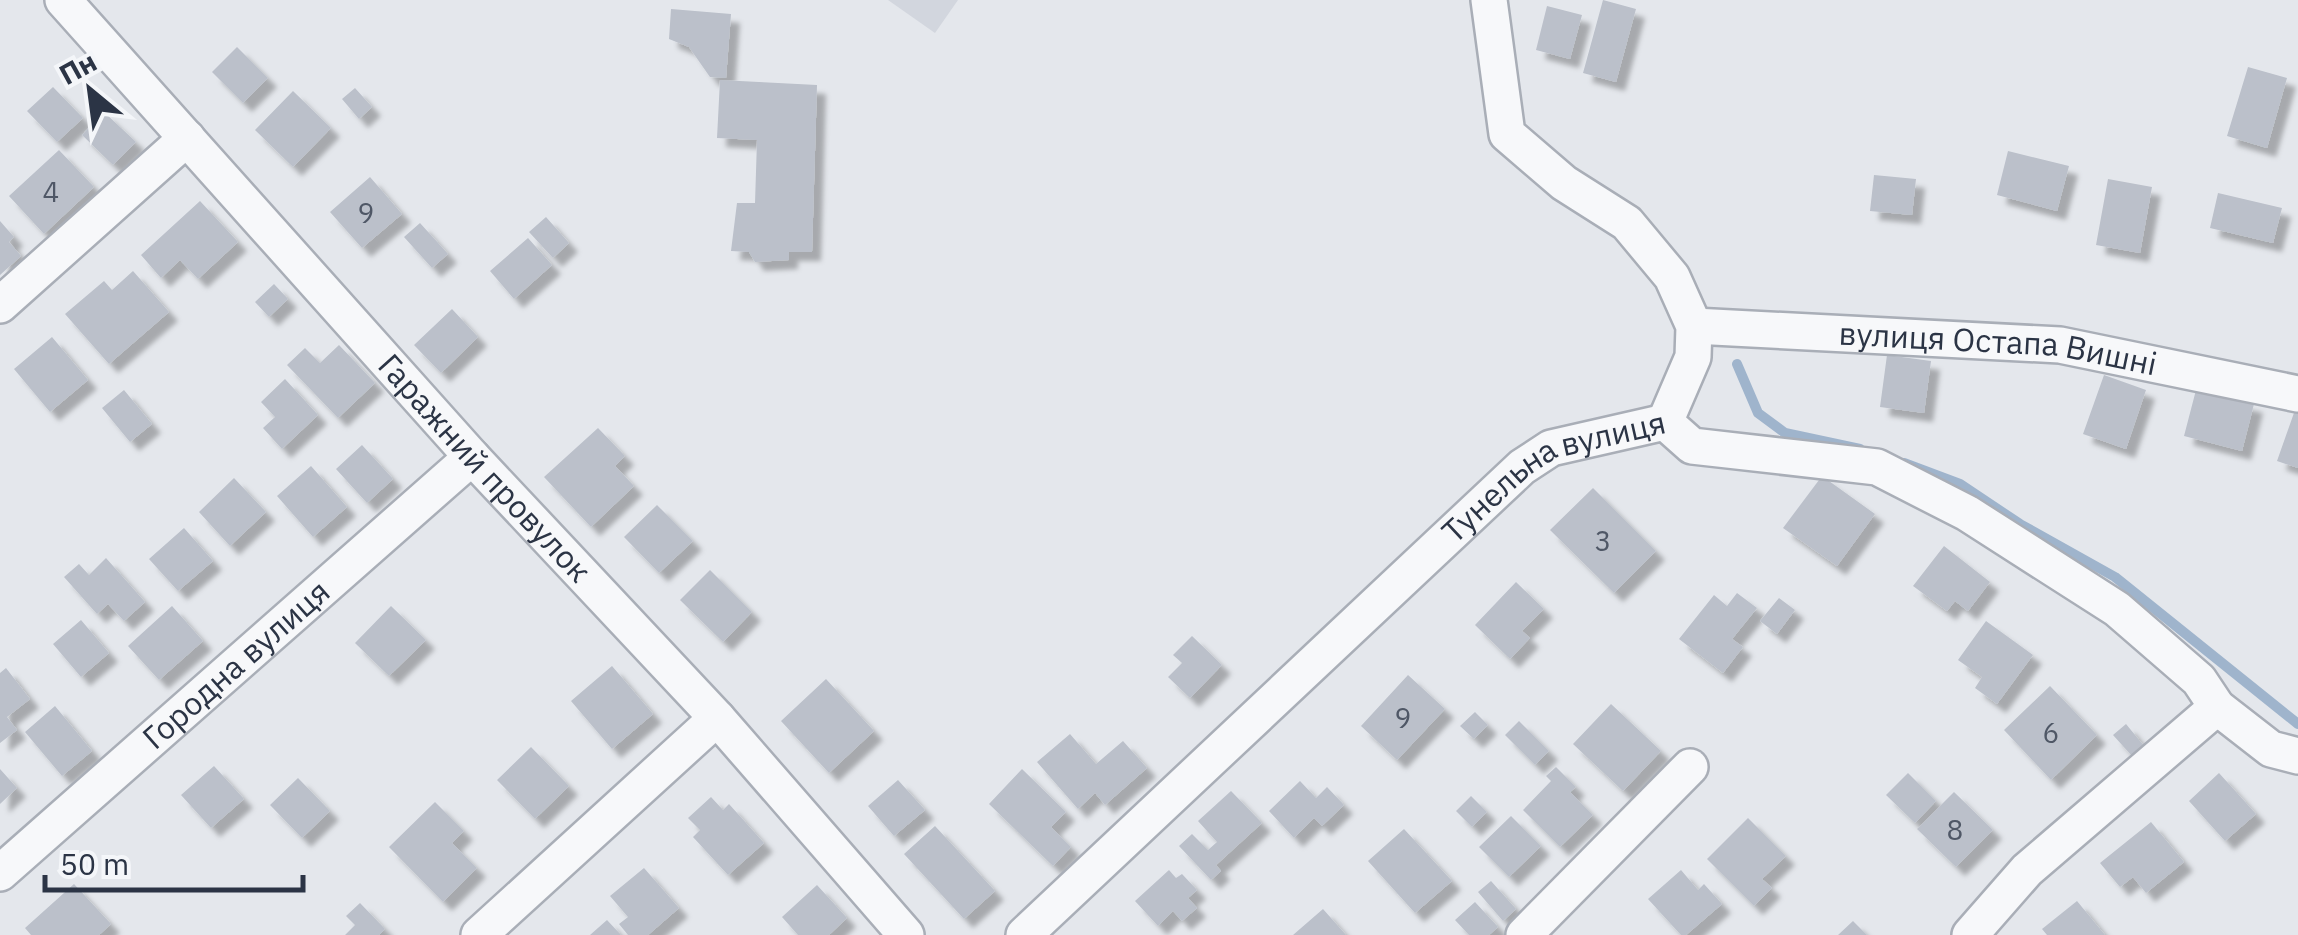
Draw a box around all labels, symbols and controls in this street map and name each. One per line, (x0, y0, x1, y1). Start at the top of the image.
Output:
north arrow (40, 40, 140, 140)
text: Пн (52, 43, 103, 93)
house number: 4 (43, 173, 59, 210)
house number: 9 (358, 194, 374, 231)
street label: вулиця Остапа Вишні (1838, 312, 2161, 384)
street label: Гаражний провулок (369, 344, 601, 591)
street label: Тунельна вулиця (1432, 401, 1669, 552)
house number: 3 (1595, 522, 1611, 559)
street label: Городна вулиця (133, 570, 338, 758)
house number: 9 (1395, 699, 1411, 736)
house number: 6 (2043, 714, 2059, 751)
house number: 8 (1947, 811, 1963, 848)
scale bar (45, 830, 302, 892)
text: 50 m (60, 844, 129, 883)

